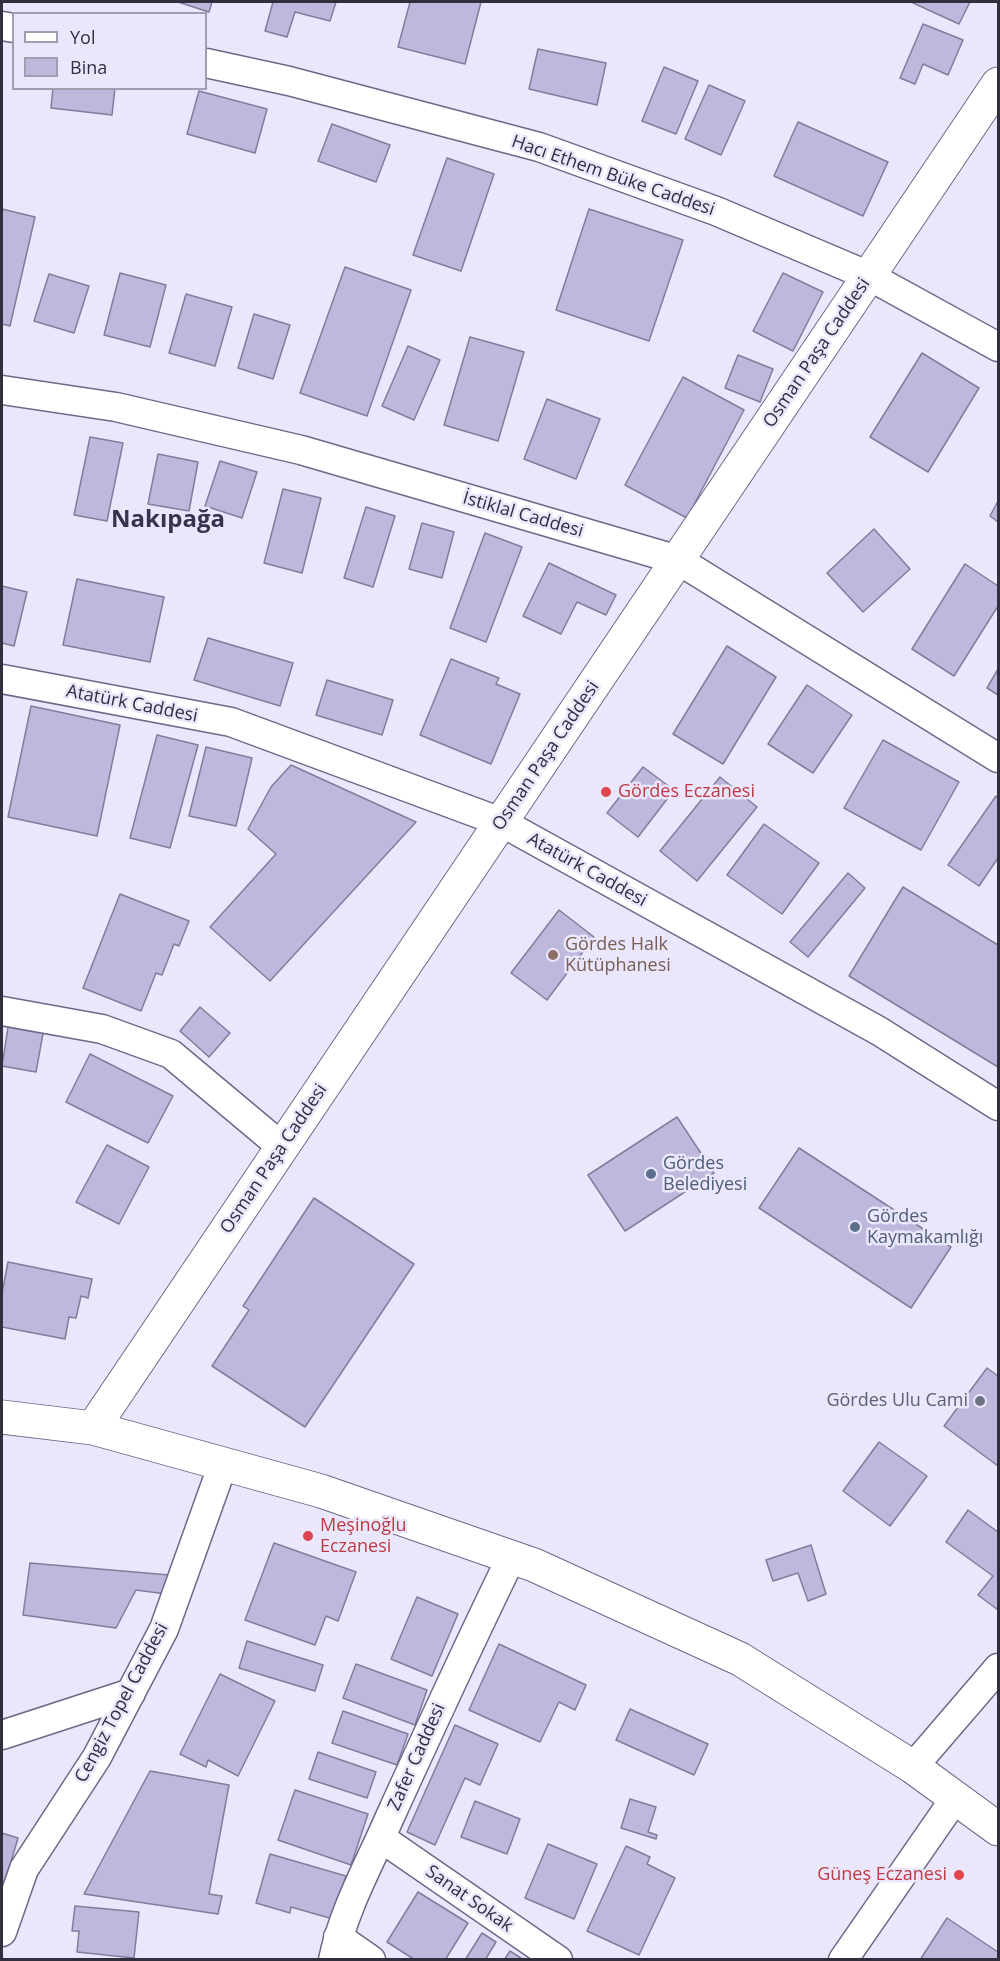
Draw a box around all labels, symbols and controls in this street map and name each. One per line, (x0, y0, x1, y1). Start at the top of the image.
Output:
legend (12, 12, 207, 90)
text: Yol (70, 25, 95, 49)
text: Bina (70, 55, 107, 79)
street label: Hacı Ethem Büke Caddesi (509, 131, 717, 221)
street label: Osman Paşa Caddesi (759, 274, 875, 432)
street label: İstiklal Caddesi (460, 487, 586, 543)
district label: Nakıpağa (111, 506, 225, 534)
street label: Osman Paşa Caddesi (488, 677, 604, 835)
street label: Atatürk Caddesi (64, 681, 200, 727)
place label: Gördes Eczanesi (618, 781, 755, 803)
marker: Gördes Eczanesi (599, 785, 613, 799)
street label: Atatürk Caddesi (523, 828, 651, 912)
place label: Gördes Halk Kütüphanesi (565, 934, 671, 976)
marker: Gördes Halk Kütüphanesi (546, 948, 560, 962)
street label: Osman Paşa Caddesi (216, 1080, 332, 1238)
place label: Gördes Belediyesi (663, 1153, 747, 1196)
marker: Gördes Belediyesi (644, 1167, 658, 1181)
place label: Gördes Kaymakamlığı (867, 1206, 983, 1248)
marker: Gördes Kaymakamlığı (848, 1220, 862, 1234)
place label: Gördes Ulu Cami (826, 1390, 968, 1412)
marker: Gördes Ulu Cami (973, 1394, 987, 1408)
place label: Meşinoğlu Eczanesi (320, 1515, 407, 1558)
marker: Meşinoğlu Eczanesi (301, 1529, 315, 1543)
street label: Cengiz Topel Caddesi (71, 1620, 173, 1786)
street label: Zafer Caddesi (384, 1700, 450, 1814)
street label: Sanat Sokak (421, 1861, 517, 1937)
place label: Güneş Eczanesi (817, 1864, 947, 1886)
marker: Güneş Eczanesi (952, 1868, 966, 1882)

